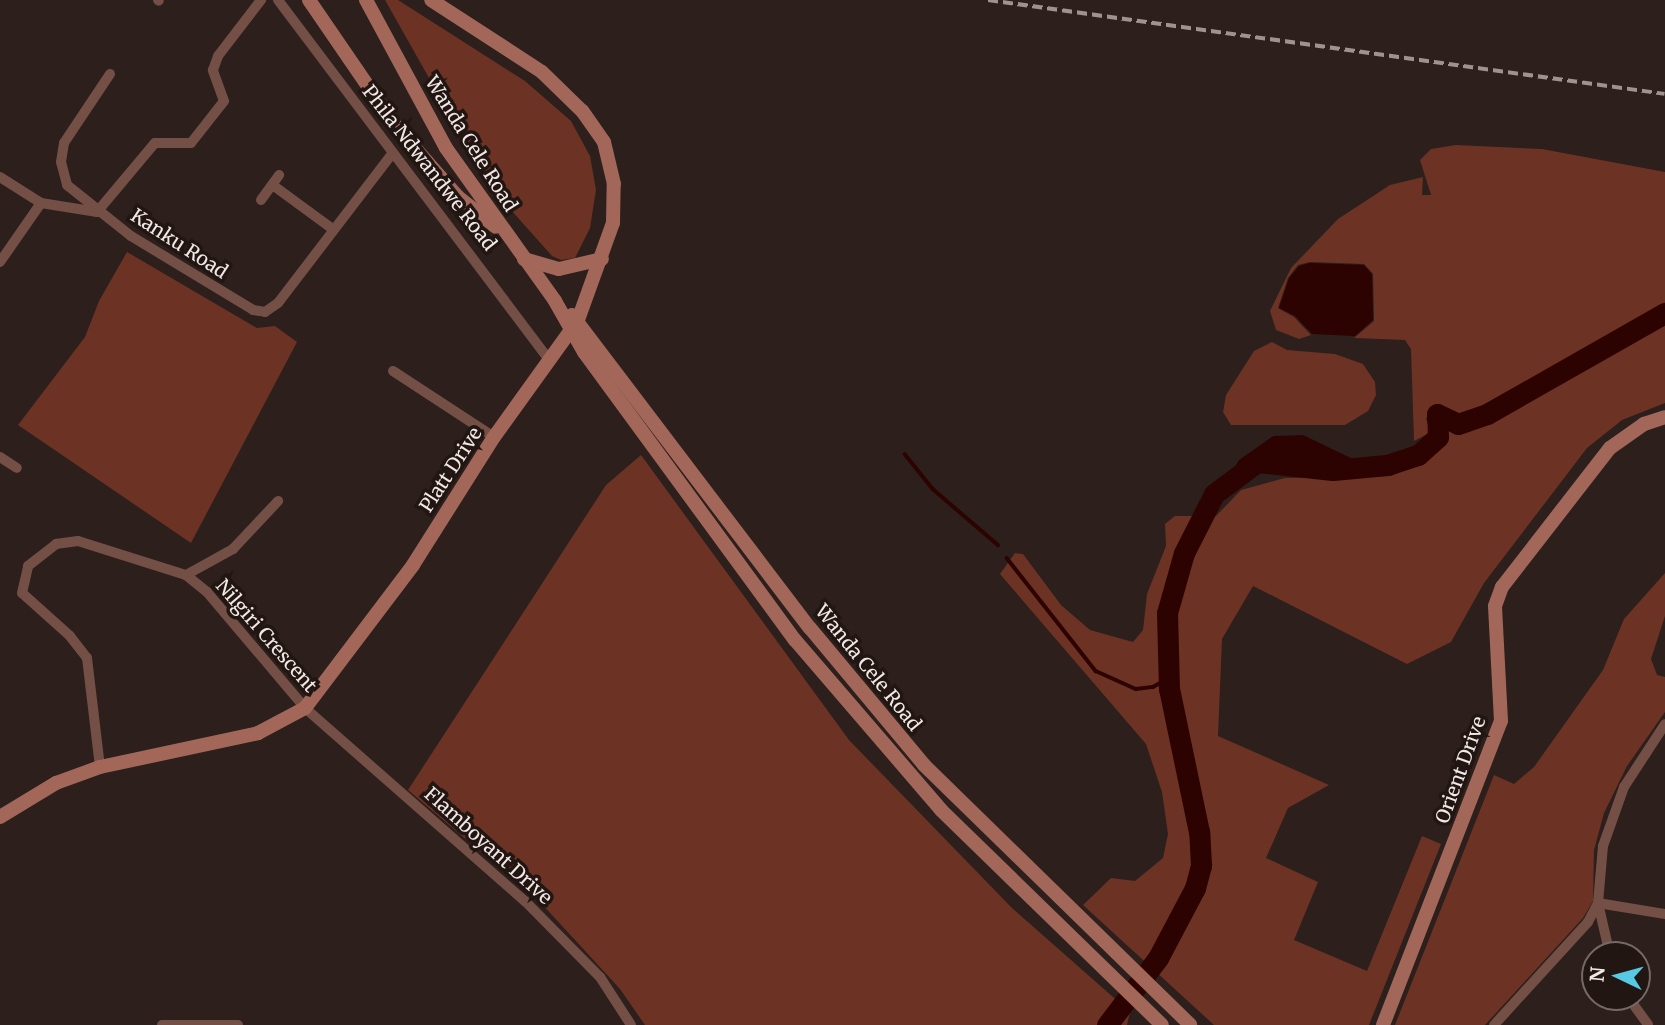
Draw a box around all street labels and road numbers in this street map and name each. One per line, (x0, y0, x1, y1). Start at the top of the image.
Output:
street label: Wanda Cele Road (420, 72, 522, 216)
street label: Phila Ndwandwe Road (357, 81, 501, 255)
street label: Kanku Road (126, 204, 232, 284)
street label: Platt Drive (415, 423, 487, 517)
street label: Nilgiri Crescent (211, 575, 321, 697)
street label: Wanda Cele Road (810, 600, 926, 736)
street label: Orient Drive (1431, 714, 1491, 826)
street label: Flamboyant Drive (420, 783, 556, 909)

